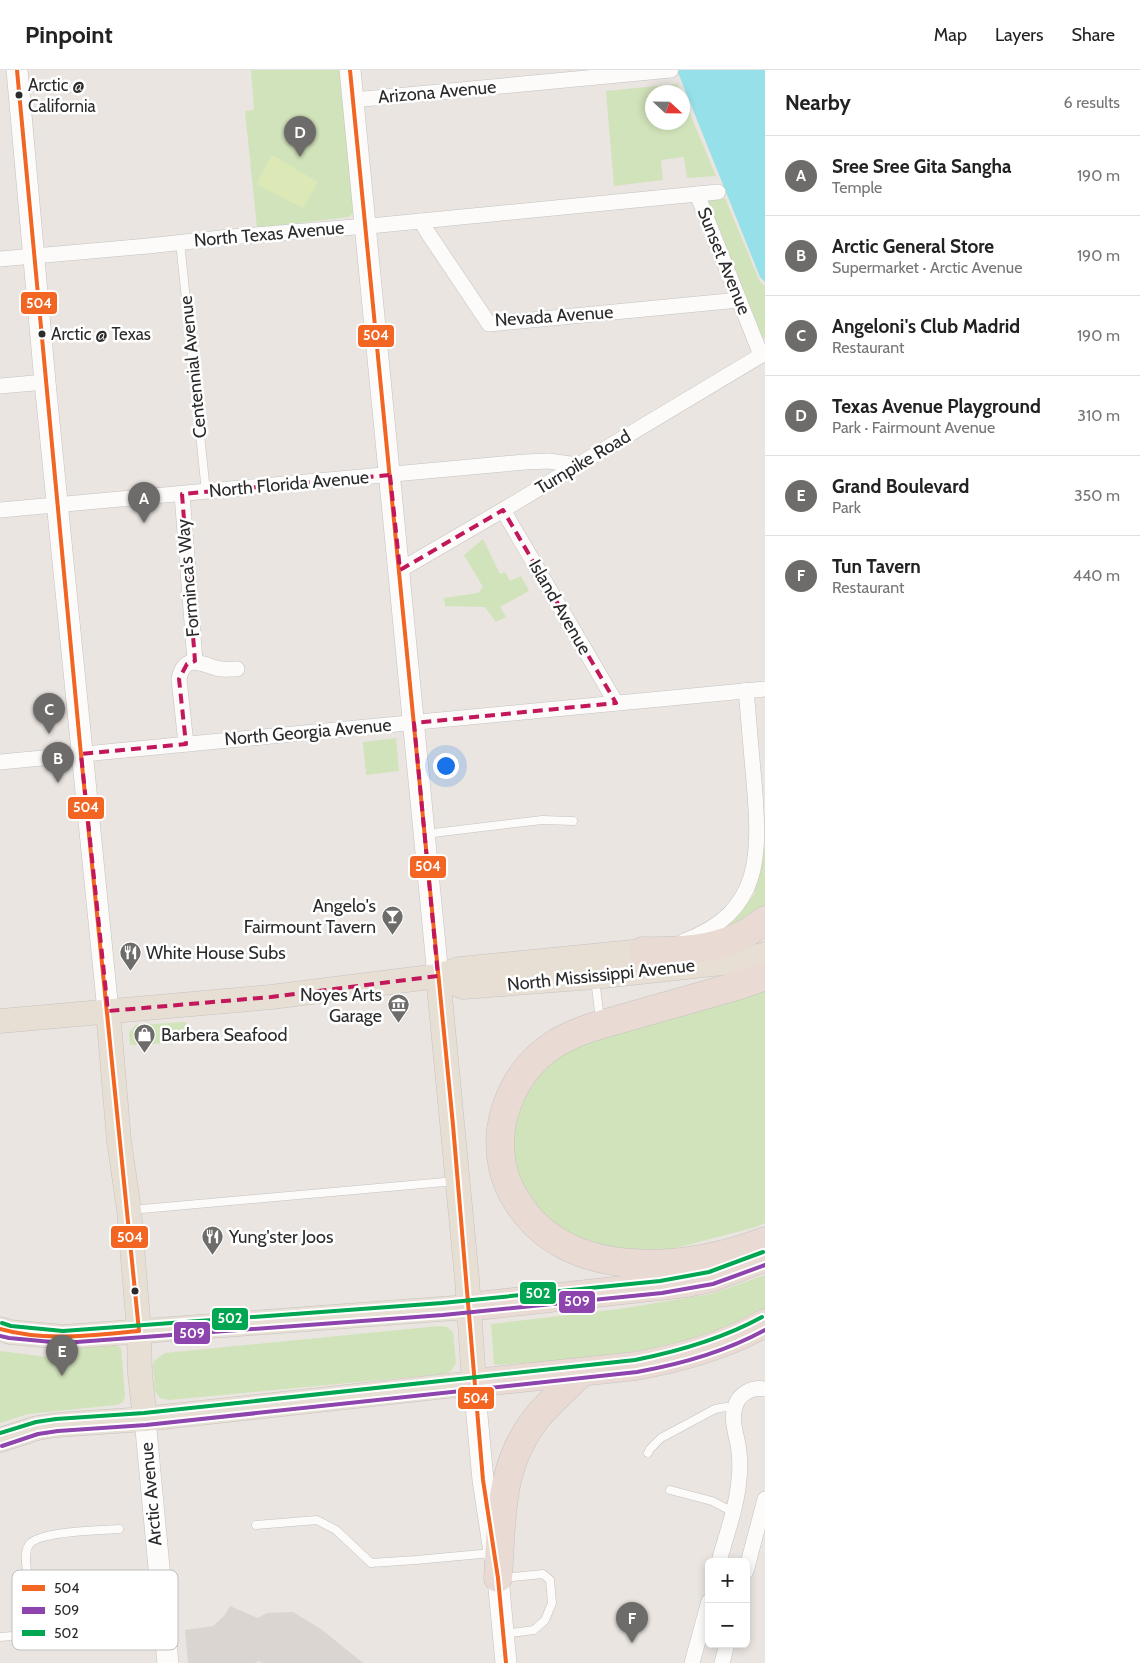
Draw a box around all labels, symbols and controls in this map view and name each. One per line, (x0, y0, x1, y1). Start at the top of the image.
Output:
text: Pinpoint (25, 20, 113, 49)
text: Map (934, 24, 967, 46)
text: Layers (995, 24, 1044, 46)
text: Share (1072, 24, 1115, 46)
place label: Arctic @ California (28, 75, 97, 116)
street label: Arizona Avenue (377, 76, 497, 108)
north arrow (645, 85, 690, 130)
marker: Arctic @ California (14, 90, 24, 100)
text: Nearby (785, 90, 851, 115)
text: 6 results (1064, 93, 1120, 112)
pin: D (284, 116, 316, 157)
text: Sree Sree Gita Sangha (832, 155, 1011, 178)
text: A (796, 166, 806, 185)
text: 190 m (1077, 166, 1120, 185)
text: Temple (832, 178, 882, 197)
street label: Sunset Avenue (692, 204, 756, 318)
street label: North Texas Avenue (193, 216, 345, 252)
text: Arctic General Store (832, 235, 994, 258)
text: B (796, 246, 806, 265)
text: 190 m (1077, 246, 1120, 265)
text: Supermarket · Arctic Avenue (832, 258, 1022, 277)
line badge: 504 (20, 291, 58, 315)
text: 504 (26, 294, 52, 312)
street label: Centennial Avenue (175, 295, 211, 439)
street label: Nevada Avenue (494, 301, 614, 331)
text: Angeloni's Club Madrid (832, 315, 1020, 338)
place label: Arctic @ Texas (51, 324, 151, 344)
line badge: 504 (357, 324, 395, 348)
text: 504 (363, 326, 389, 344)
text: C (796, 326, 806, 345)
text: 190 m (1077, 326, 1120, 345)
marker: Arctic @ Texas (37, 329, 47, 339)
text: Restaurant (832, 338, 904, 357)
text: Texas Avenue Playground (832, 395, 1041, 418)
text: D (795, 406, 807, 425)
text: 310 m (1077, 406, 1120, 425)
text: Park · Fairmount Avenue (832, 418, 995, 437)
street label: Turnpike Road (531, 425, 635, 499)
street label: North Florida Avenue (208, 466, 370, 502)
text: Grand Boulevard (832, 475, 969, 498)
pin: A (128, 482, 160, 523)
text: E (796, 486, 806, 505)
text: 350 m (1074, 486, 1120, 505)
text: Park (832, 498, 861, 517)
street label: Forminca's Way (172, 518, 204, 638)
text: Tun Tavern (832, 555, 921, 578)
street label: Island Avenue (524, 556, 596, 658)
text: F (797, 566, 805, 585)
text: 440 m (1073, 566, 1120, 585)
text: Restaurant (832, 578, 904, 597)
pin: C (33, 693, 65, 734)
street label: North Georgia Avenue (224, 714, 392, 750)
pin: B (42, 742, 74, 783)
your location (433, 753, 459, 779)
line badge: 504 (67, 796, 105, 820)
text: 504 (73, 798, 99, 816)
line badge: 504 (409, 855, 447, 879)
text: 504 (415, 857, 441, 875)
place label: Angelo's Fairmount Tavern (244, 895, 376, 938)
bar icon: Angelo's Fairmount Tavern (380, 904, 404, 935)
restaurant icon: White House Subs (118, 941, 142, 972)
place label: White House Subs (146, 942, 286, 964)
street label: North Mississippi Avenue (506, 954, 696, 996)
place label: Noyes Arts Garage (300, 984, 382, 1027)
museum icon: Noyes Arts Garage (386, 993, 410, 1024)
shop icon: Barbera Seafood (133, 1023, 157, 1054)
place label: Barbera Seafood (161, 1024, 287, 1046)
line badge: 504 (110, 1225, 149, 1249)
restaurant icon: Yung'ster Joos (201, 1225, 225, 1256)
place label: Yung'ster Joos (228, 1226, 333, 1248)
text: 504 (117, 1228, 143, 1246)
line badge: 502 (519, 1281, 557, 1305)
text: 502 (526, 1284, 550, 1302)
unlabelled marker (130, 1286, 140, 1296)
line badge: 509 (558, 1290, 596, 1314)
text: 509 (564, 1292, 590, 1310)
line badge: 502 (211, 1307, 249, 1331)
text: 502 (218, 1309, 242, 1327)
line badge: 509 (173, 1321, 211, 1345)
text: 509 (179, 1324, 205, 1342)
pin: E (46, 1335, 78, 1376)
line badge: 504 (457, 1386, 495, 1410)
text: 504 (463, 1389, 489, 1407)
street label: Arctic Avenue (136, 1441, 166, 1547)
map controls (705, 1558, 750, 1648)
button: + (705, 1558, 750, 1603)
legend (12, 1570, 178, 1650)
text: 504 (54, 1579, 79, 1597)
text: 509 (54, 1601, 79, 1619)
pin: F (616, 1602, 648, 1643)
button: − (705, 1603, 750, 1648)
text: 502 (54, 1624, 79, 1642)

